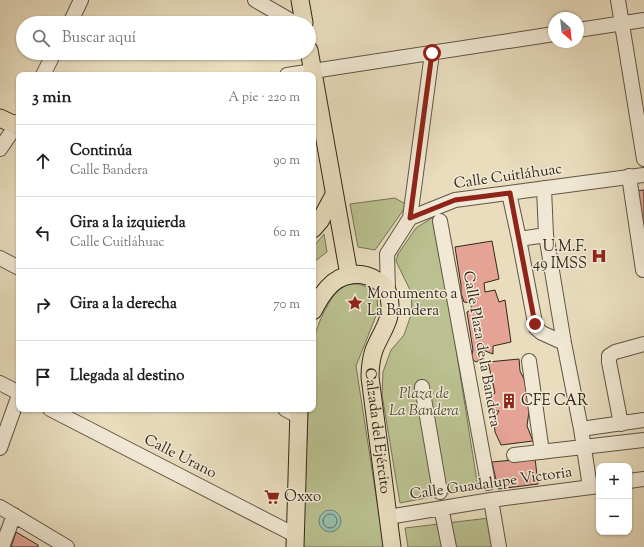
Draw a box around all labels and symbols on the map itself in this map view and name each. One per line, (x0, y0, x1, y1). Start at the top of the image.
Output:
north arrow (548, 12, 584, 48)
route start (423, 44, 441, 62)
street label: Calle Cuitláhuac (453, 159, 564, 195)
place label: U.M.F. 49 IMSS (533, 237, 587, 275)
hospital icon: U.M.F. 49 IMSS (590, 247, 608, 265)
street label: Calle Plaza de la Bandera (457, 269, 505, 429)
place label: Monumento a La Bandera (367, 284, 458, 322)
place icon: Monumento a La Bandera (346, 294, 364, 312)
route end (526, 315, 544, 333)
street label: Calzada del Ejército (359, 367, 396, 495)
park label: Plaza de La Bandera (389, 384, 459, 422)
place label: CFE CAR (521, 391, 588, 412)
building icon: CFE CAR (500, 392, 518, 410)
street label: Calle Urano (140, 430, 220, 484)
street label: Calle Guadalupe Victoria (409, 462, 574, 506)
place label: Oxxo (284, 487, 321, 508)
supermarket icon: Oxxo (263, 488, 281, 506)

